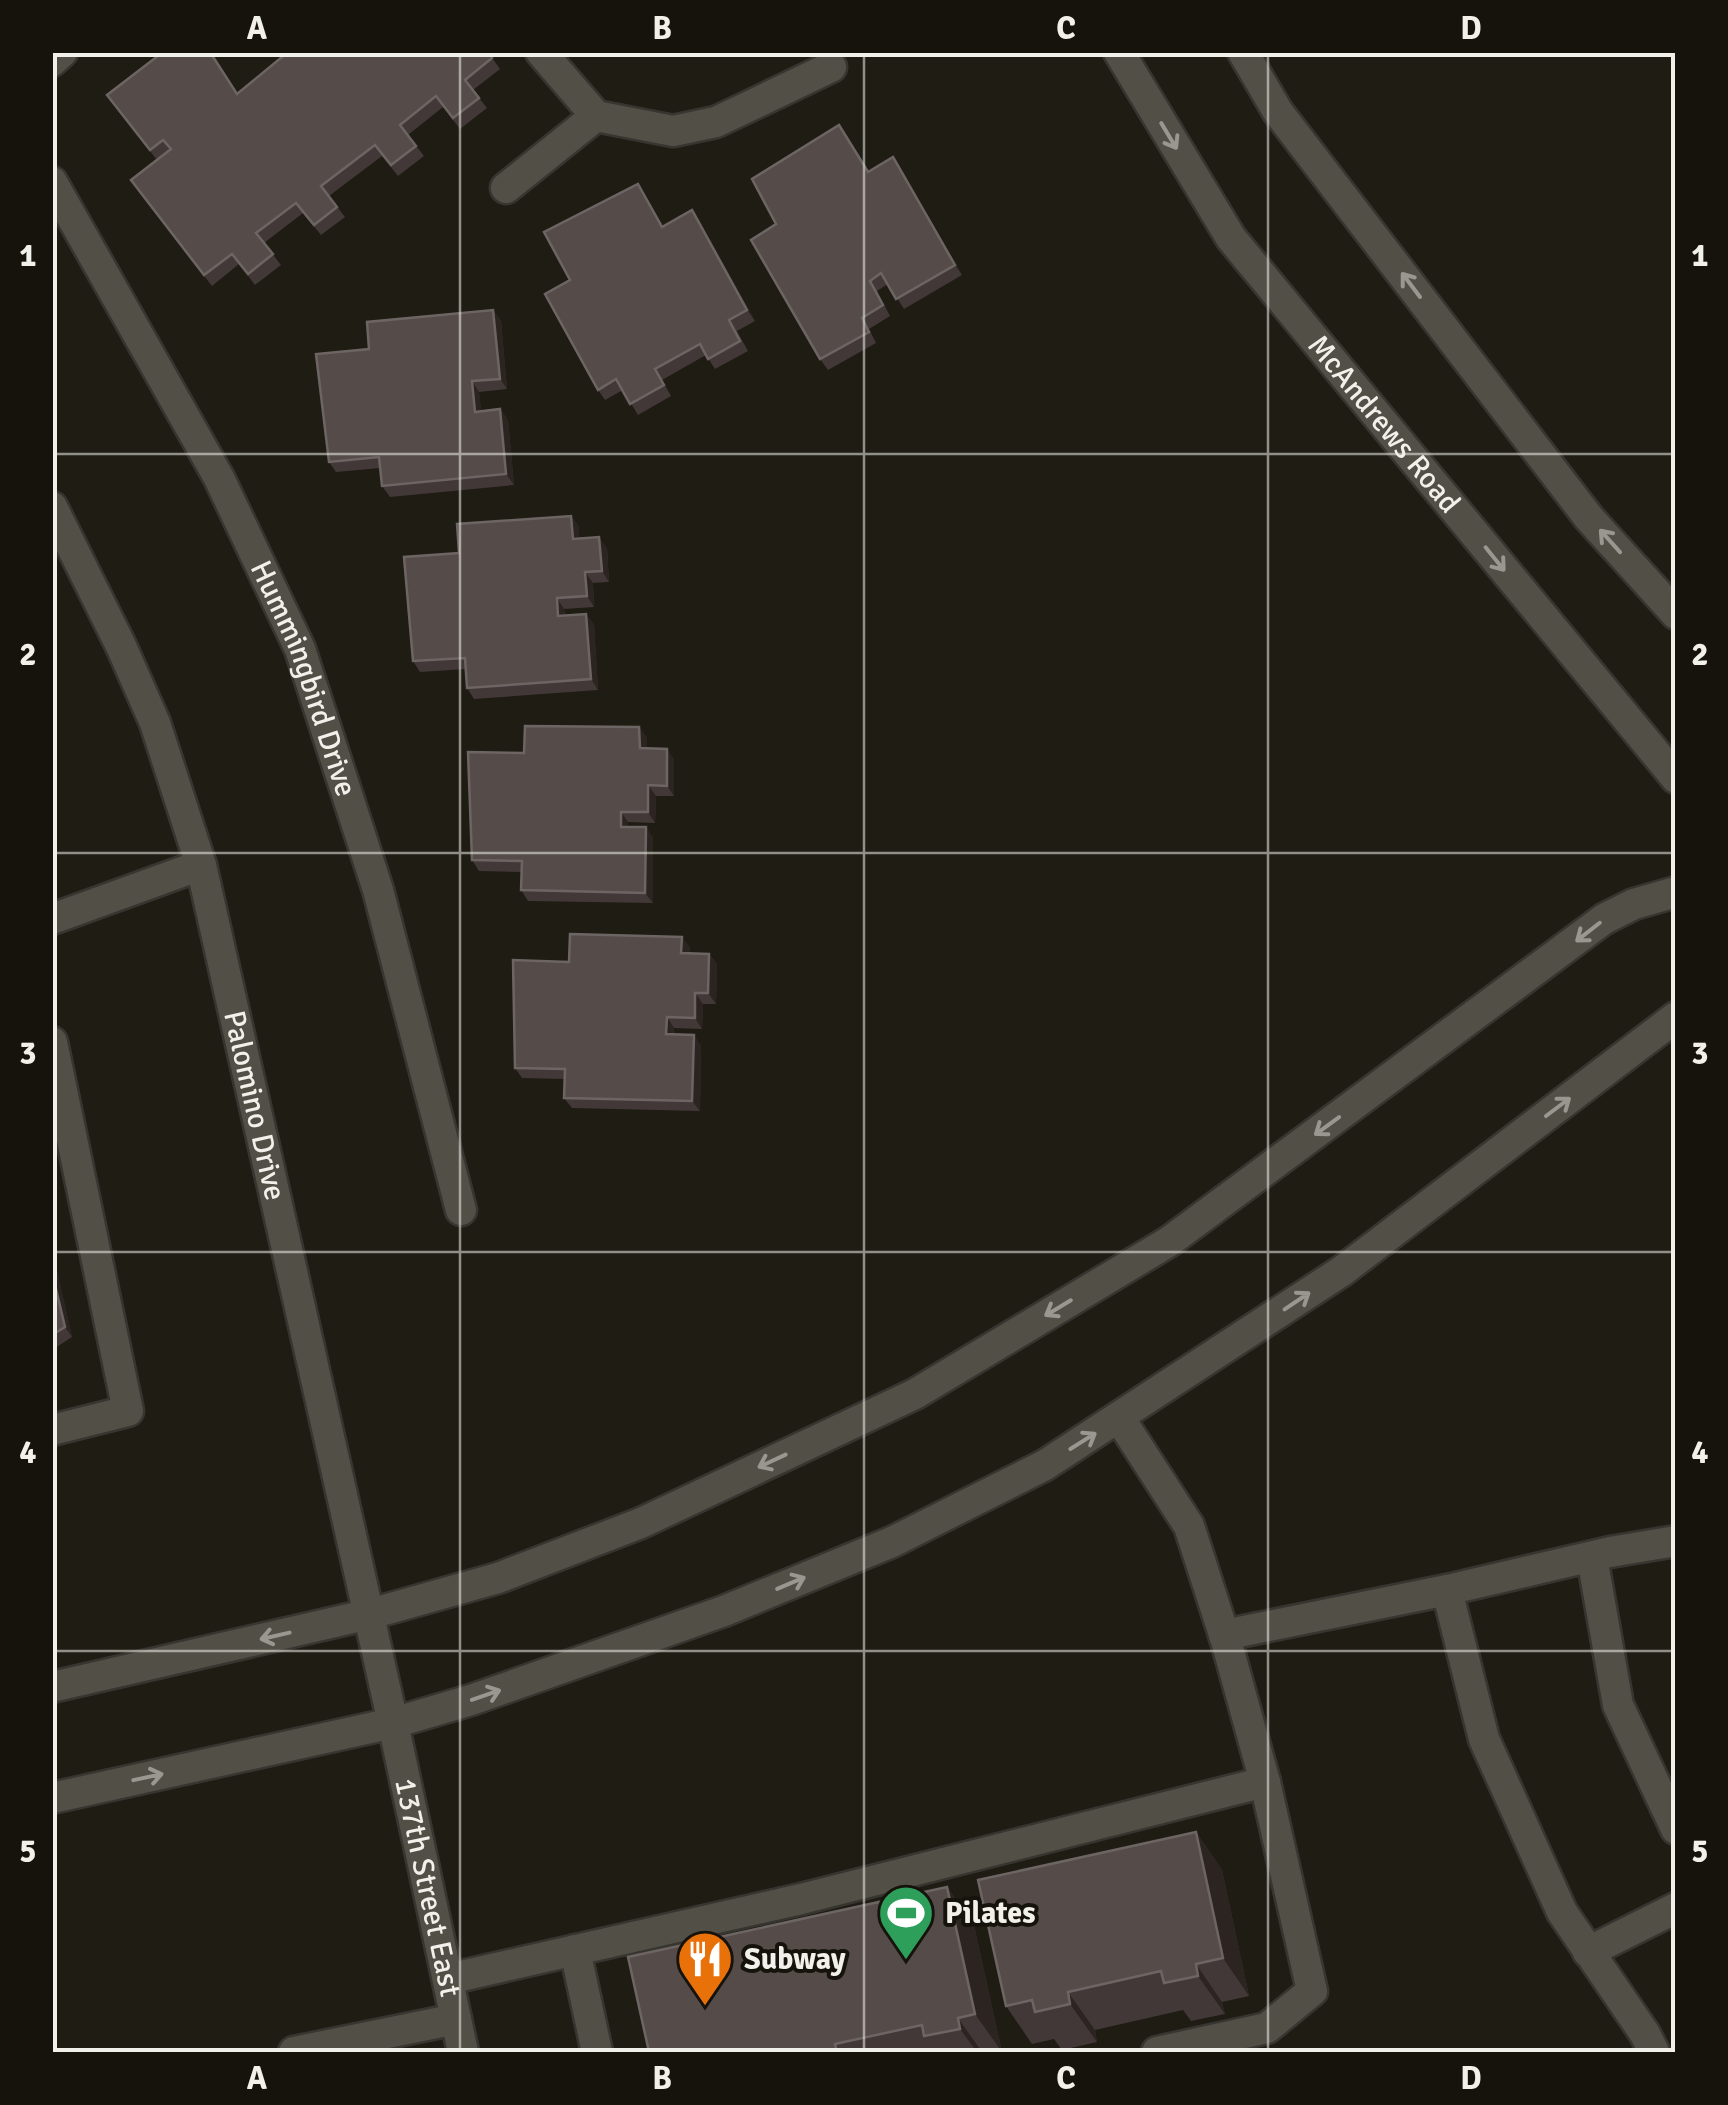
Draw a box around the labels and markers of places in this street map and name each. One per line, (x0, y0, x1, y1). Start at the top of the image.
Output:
sports icon: Pilates (876, 1883, 936, 1962)
place label: Pilates (945, 1895, 1035, 1932)
restaurant icon: Subway (675, 1929, 735, 2008)
place label: Subway (744, 1941, 846, 1978)

